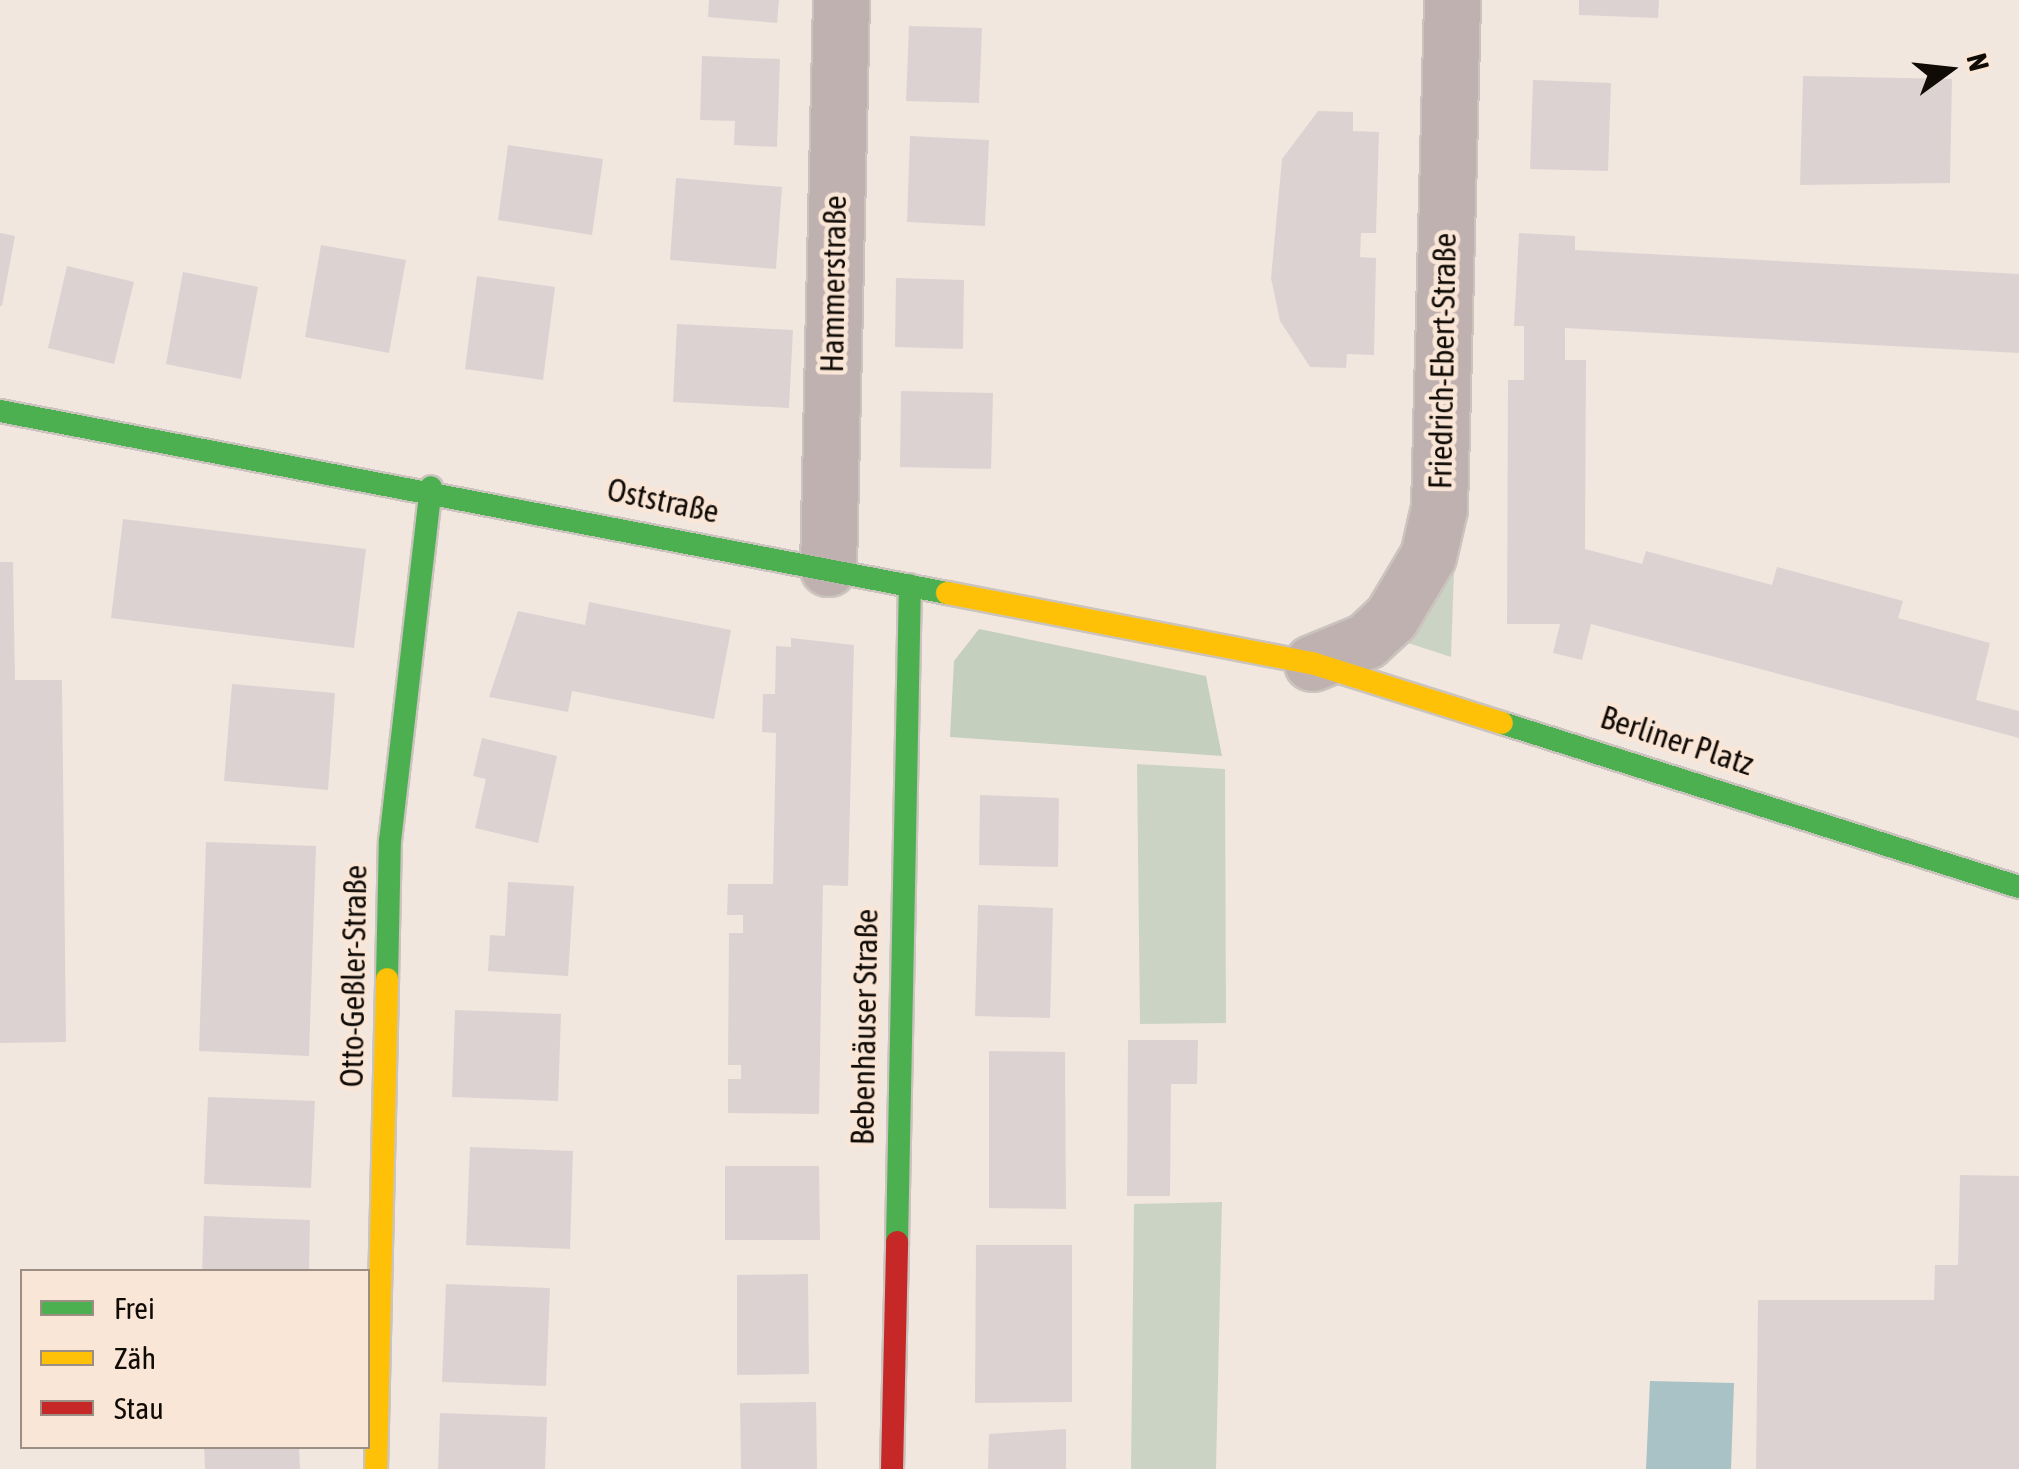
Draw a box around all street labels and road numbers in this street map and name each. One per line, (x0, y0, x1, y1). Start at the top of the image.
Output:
street label: Hammerstraße (813, 195, 855, 373)
street label: Friedrich-Ebert-Straße (1422, 233, 1464, 489)
street label: Oststraße (604, 470, 722, 532)
street label: Berliner Platz (1596, 698, 1758, 784)
street label: Otto-Geßler-Straße (333, 864, 375, 1088)
street label: Bebenhäuser Straße (844, 909, 886, 1145)

